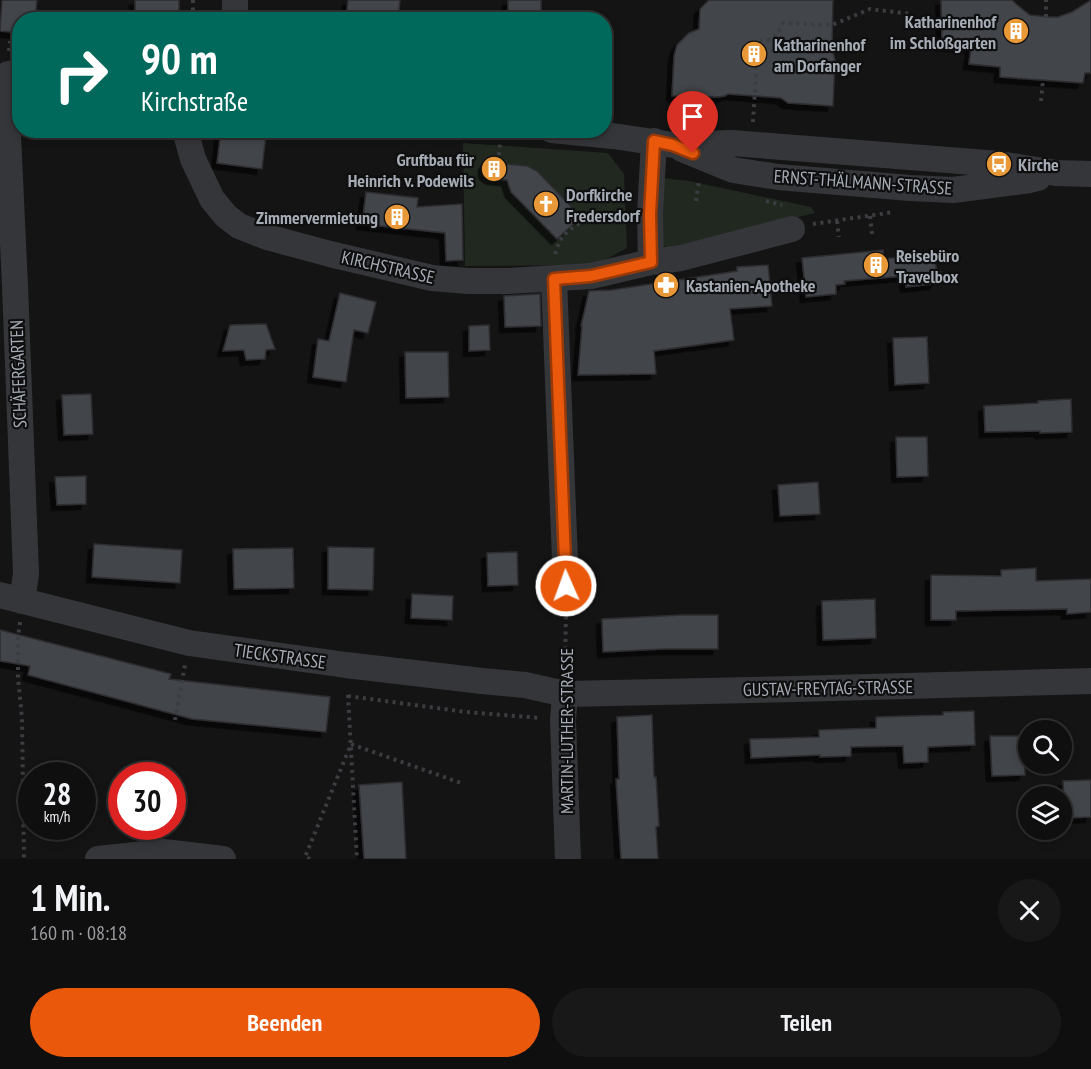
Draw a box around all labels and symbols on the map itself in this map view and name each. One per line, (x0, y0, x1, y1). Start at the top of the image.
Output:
place label: Katharinenhof im Schloßgarten (890, 10, 997, 54)
building icon: Katharinenhof im Schloßgarten (1001, 16, 1031, 46)
place label: Katharinenhof am Dorfanger (774, 33, 866, 77)
building icon: Katharinenhof am Dorfanger (739, 39, 769, 69)
pin (667, 91, 718, 153)
place label: Gruftbau für Heinrich v. Podewils (348, 148, 475, 192)
bus stop icon: Kirche (984, 149, 1014, 179)
place label: Kirche (1018, 153, 1059, 176)
building icon: Gruftbau für Heinrich v. Podewils (479, 154, 509, 184)
street label: ERNST-THÄLMANN-STRASSE (773, 164, 953, 200)
place label: Dorfkirche Fredersdorf (566, 183, 641, 227)
church icon: Dorfkirche Fredersdorf (531, 189, 561, 219)
building icon: Zimmervermietung (382, 202, 412, 232)
place label: Zimmervermietung (256, 206, 378, 229)
place label: Reisebüro Travelbox (896, 244, 959, 288)
street label: KIRCHSTRASSE (339, 245, 437, 289)
building icon: Reisebüro Travelbox (861, 250, 891, 280)
pharmacy icon: Kastanien-Apotheke (651, 270, 681, 300)
place label: Kastanien-Apotheke (686, 274, 816, 297)
street label: SCHÄFERGARTEN (5, 320, 31, 428)
position arrow (534, 554, 598, 618)
street label: TIECKSTRASSE (232, 638, 328, 674)
street label: MARTIN-LUTHER-STRASSE (555, 648, 578, 814)
street label: GUSTAV-FREYTAG-STRASSE (743, 675, 913, 701)
speed limit sign: 30 (108, 762, 186, 840)

